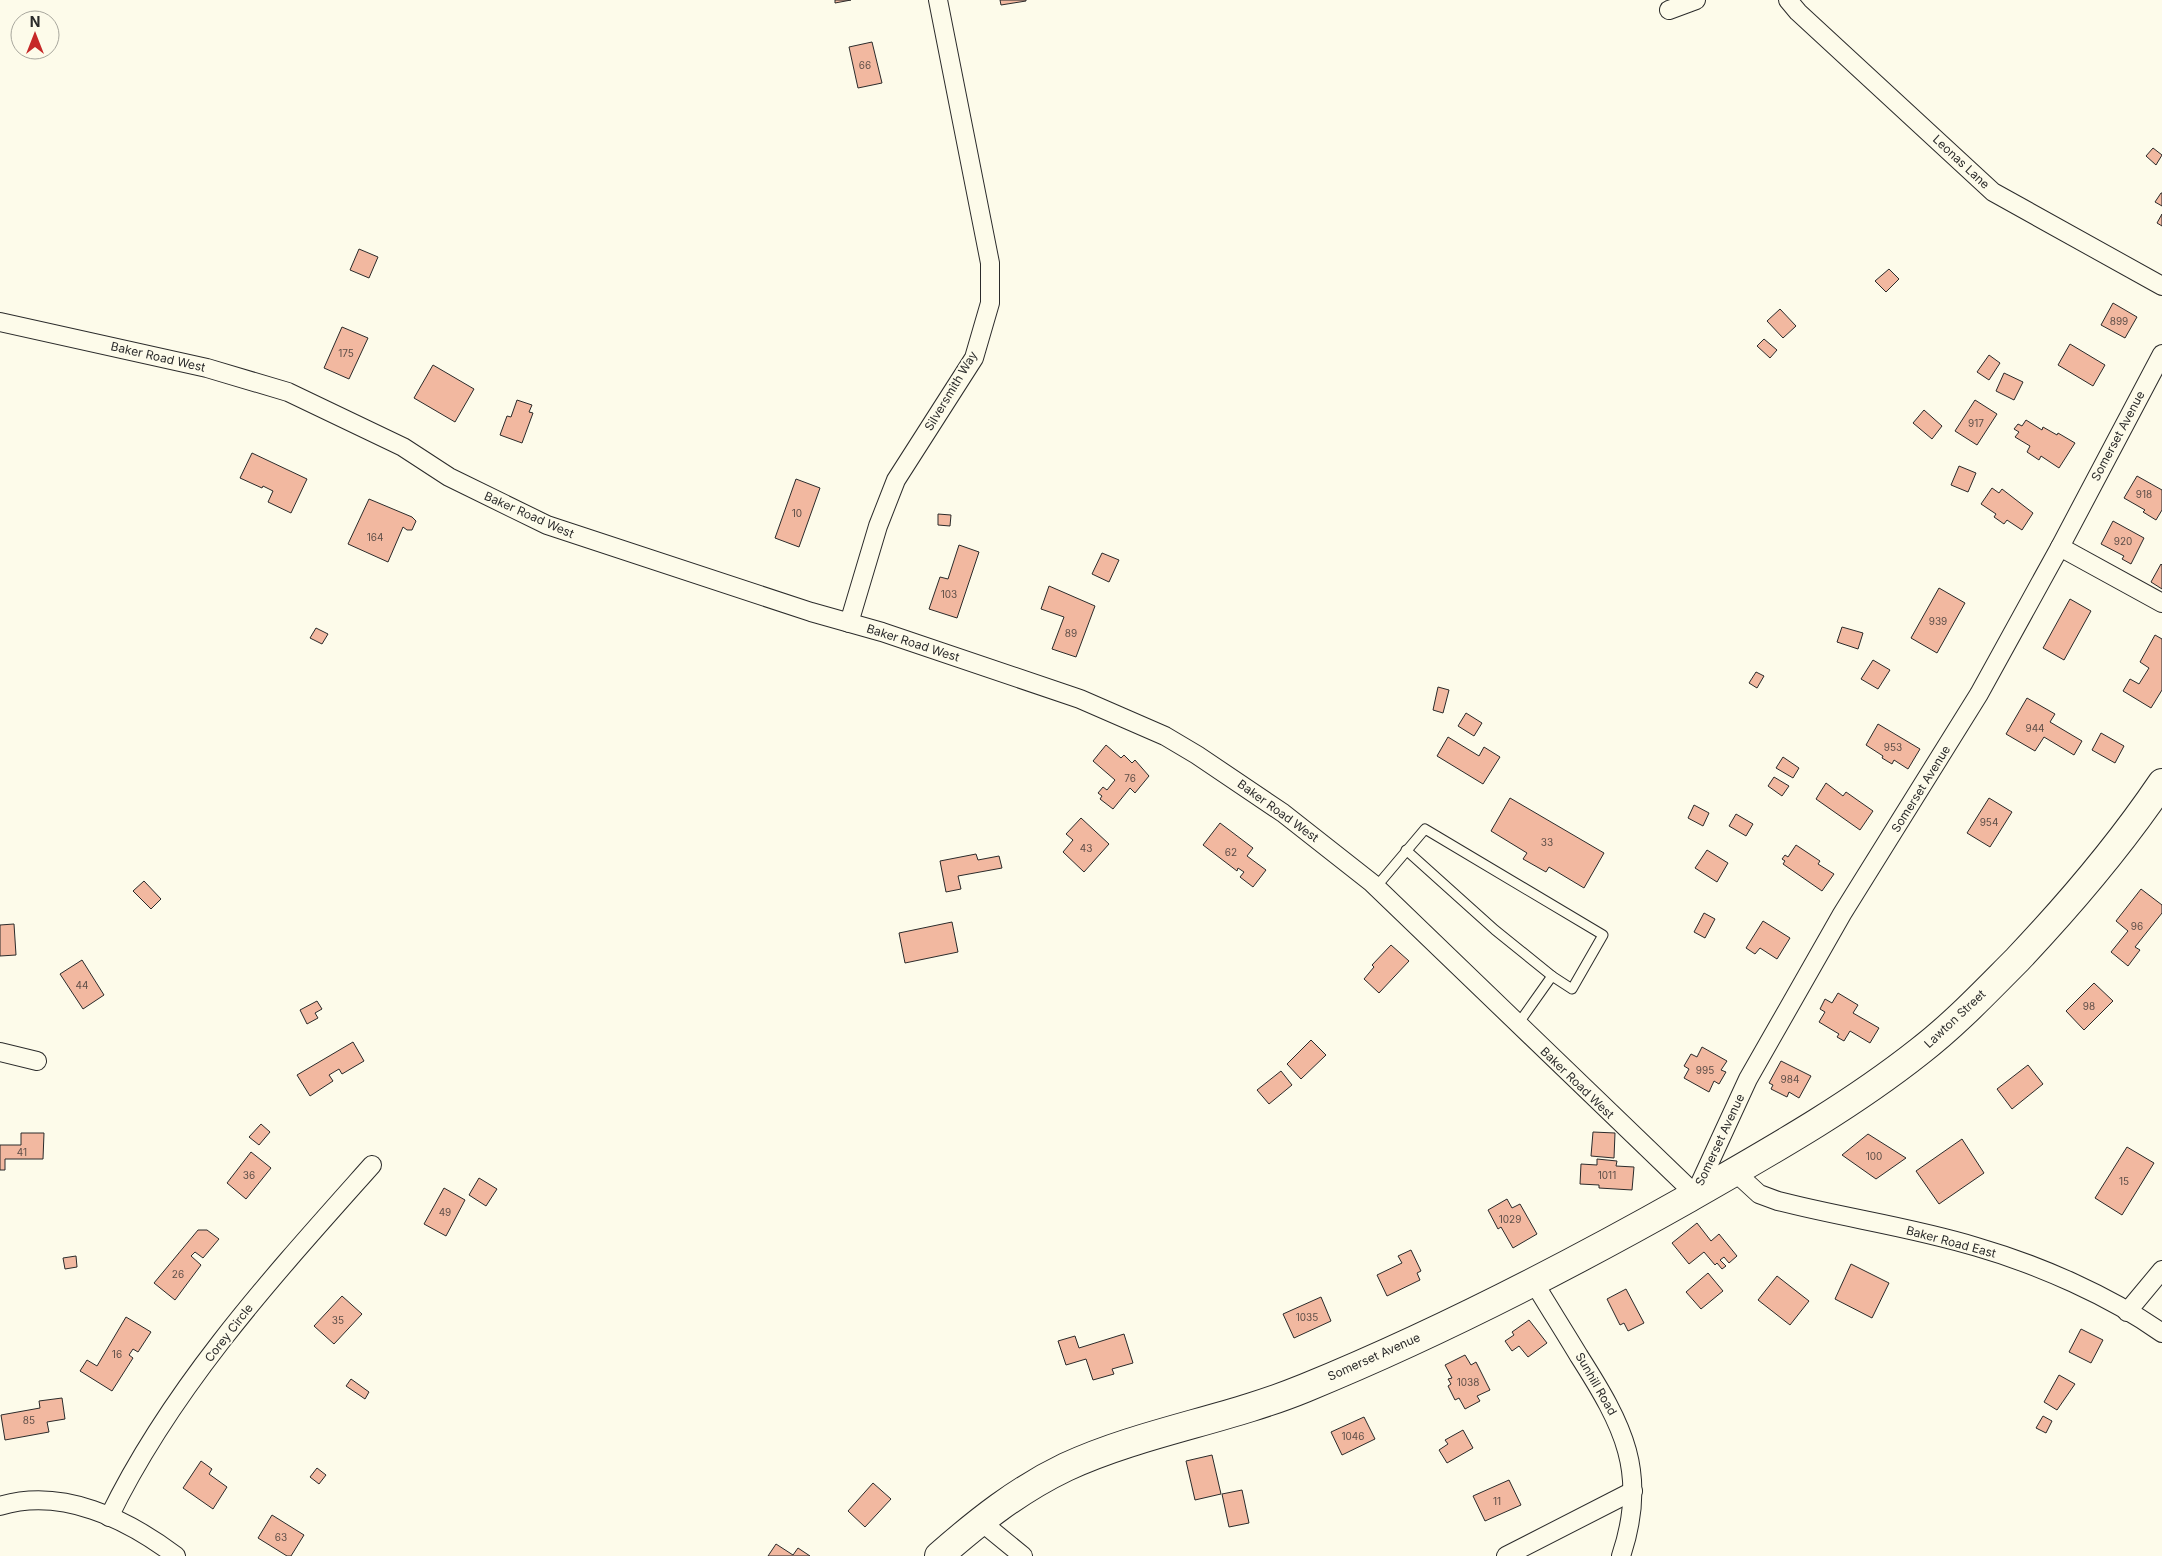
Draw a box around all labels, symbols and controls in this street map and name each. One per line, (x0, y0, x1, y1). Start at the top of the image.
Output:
north arrow (10, 10, 60, 60)
text: N (30, 13, 40, 30)
house number: 66 (859, 59, 871, 71)
street label: Leonas Lane (1930, 132, 1993, 192)
house number: 899 (2110, 315, 2128, 327)
street label: Baker Road West (109, 338, 207, 375)
house number: 175 (338, 347, 354, 359)
street label: Silversmith Way (921, 348, 980, 433)
street label: Somerset Avenue (2088, 388, 2148, 483)
house number: 917 (1968, 417, 1984, 429)
street label: Baker Road West (482, 488, 576, 541)
house number: 918 (2136, 488, 2152, 500)
house number: 10 (792, 507, 802, 519)
house number: 164 (367, 531, 383, 543)
house number: 920 (2114, 535, 2132, 547)
house number: 103 (941, 588, 957, 600)
house number: 939 (1929, 615, 1947, 627)
street label: Baker Road West (865, 620, 961, 665)
house number: 89 (1065, 627, 1077, 639)
house number: 944 (2025, 722, 2045, 734)
house number: 953 (1884, 741, 1902, 753)
street label: Somerset Avenue (1888, 742, 1953, 835)
house number: 76 (1124, 772, 1136, 784)
street label: Baker Road West (1235, 776, 1322, 845)
house number: 954 (1980, 816, 1998, 828)
house number: 33 (1541, 836, 1553, 848)
house number: 43 (1080, 842, 1092, 854)
house number: 62 (1225, 846, 1237, 858)
house number: 96 (2131, 920, 2143, 932)
house number: 44 (76, 979, 88, 991)
street label: Lawton Street (1921, 986, 1989, 1051)
house number: 98 (2083, 1000, 2095, 1012)
street label: Baker Road West (1537, 1044, 1617, 1122)
house number: 995 (1696, 1064, 1714, 1076)
house number: 984 (1781, 1073, 1799, 1085)
street label: Somerset Avenue (1692, 1091, 1747, 1188)
house number: 41 (17, 1146, 27, 1158)
house number: 100 (1866, 1150, 1882, 1162)
house number: 36 (243, 1169, 255, 1181)
house number: 1011 (1598, 1169, 1616, 1181)
house number: 15 (2119, 1175, 2129, 1187)
house number: 49 (439, 1206, 451, 1218)
house number: 1029 (1499, 1213, 1521, 1225)
street label: Baker Road East (1905, 1222, 1998, 1261)
house number: 26 (172, 1268, 184, 1280)
street label: Corey Circle (201, 1301, 256, 1365)
house number: 1035 (1296, 1311, 1318, 1323)
house number: 35 (332, 1314, 344, 1326)
street label: Somerset Avenue (1325, 1329, 1422, 1384)
house number: 16 (112, 1348, 122, 1360)
street label: Sunhill Road (1572, 1350, 1620, 1418)
house number: 1038 (1457, 1376, 1479, 1388)
house number: 85 (23, 1414, 35, 1426)
house number: 1046 (1341, 1430, 1365, 1442)
house number: 11 (1493, 1495, 1501, 1507)
house number: 63 (275, 1531, 287, 1543)

